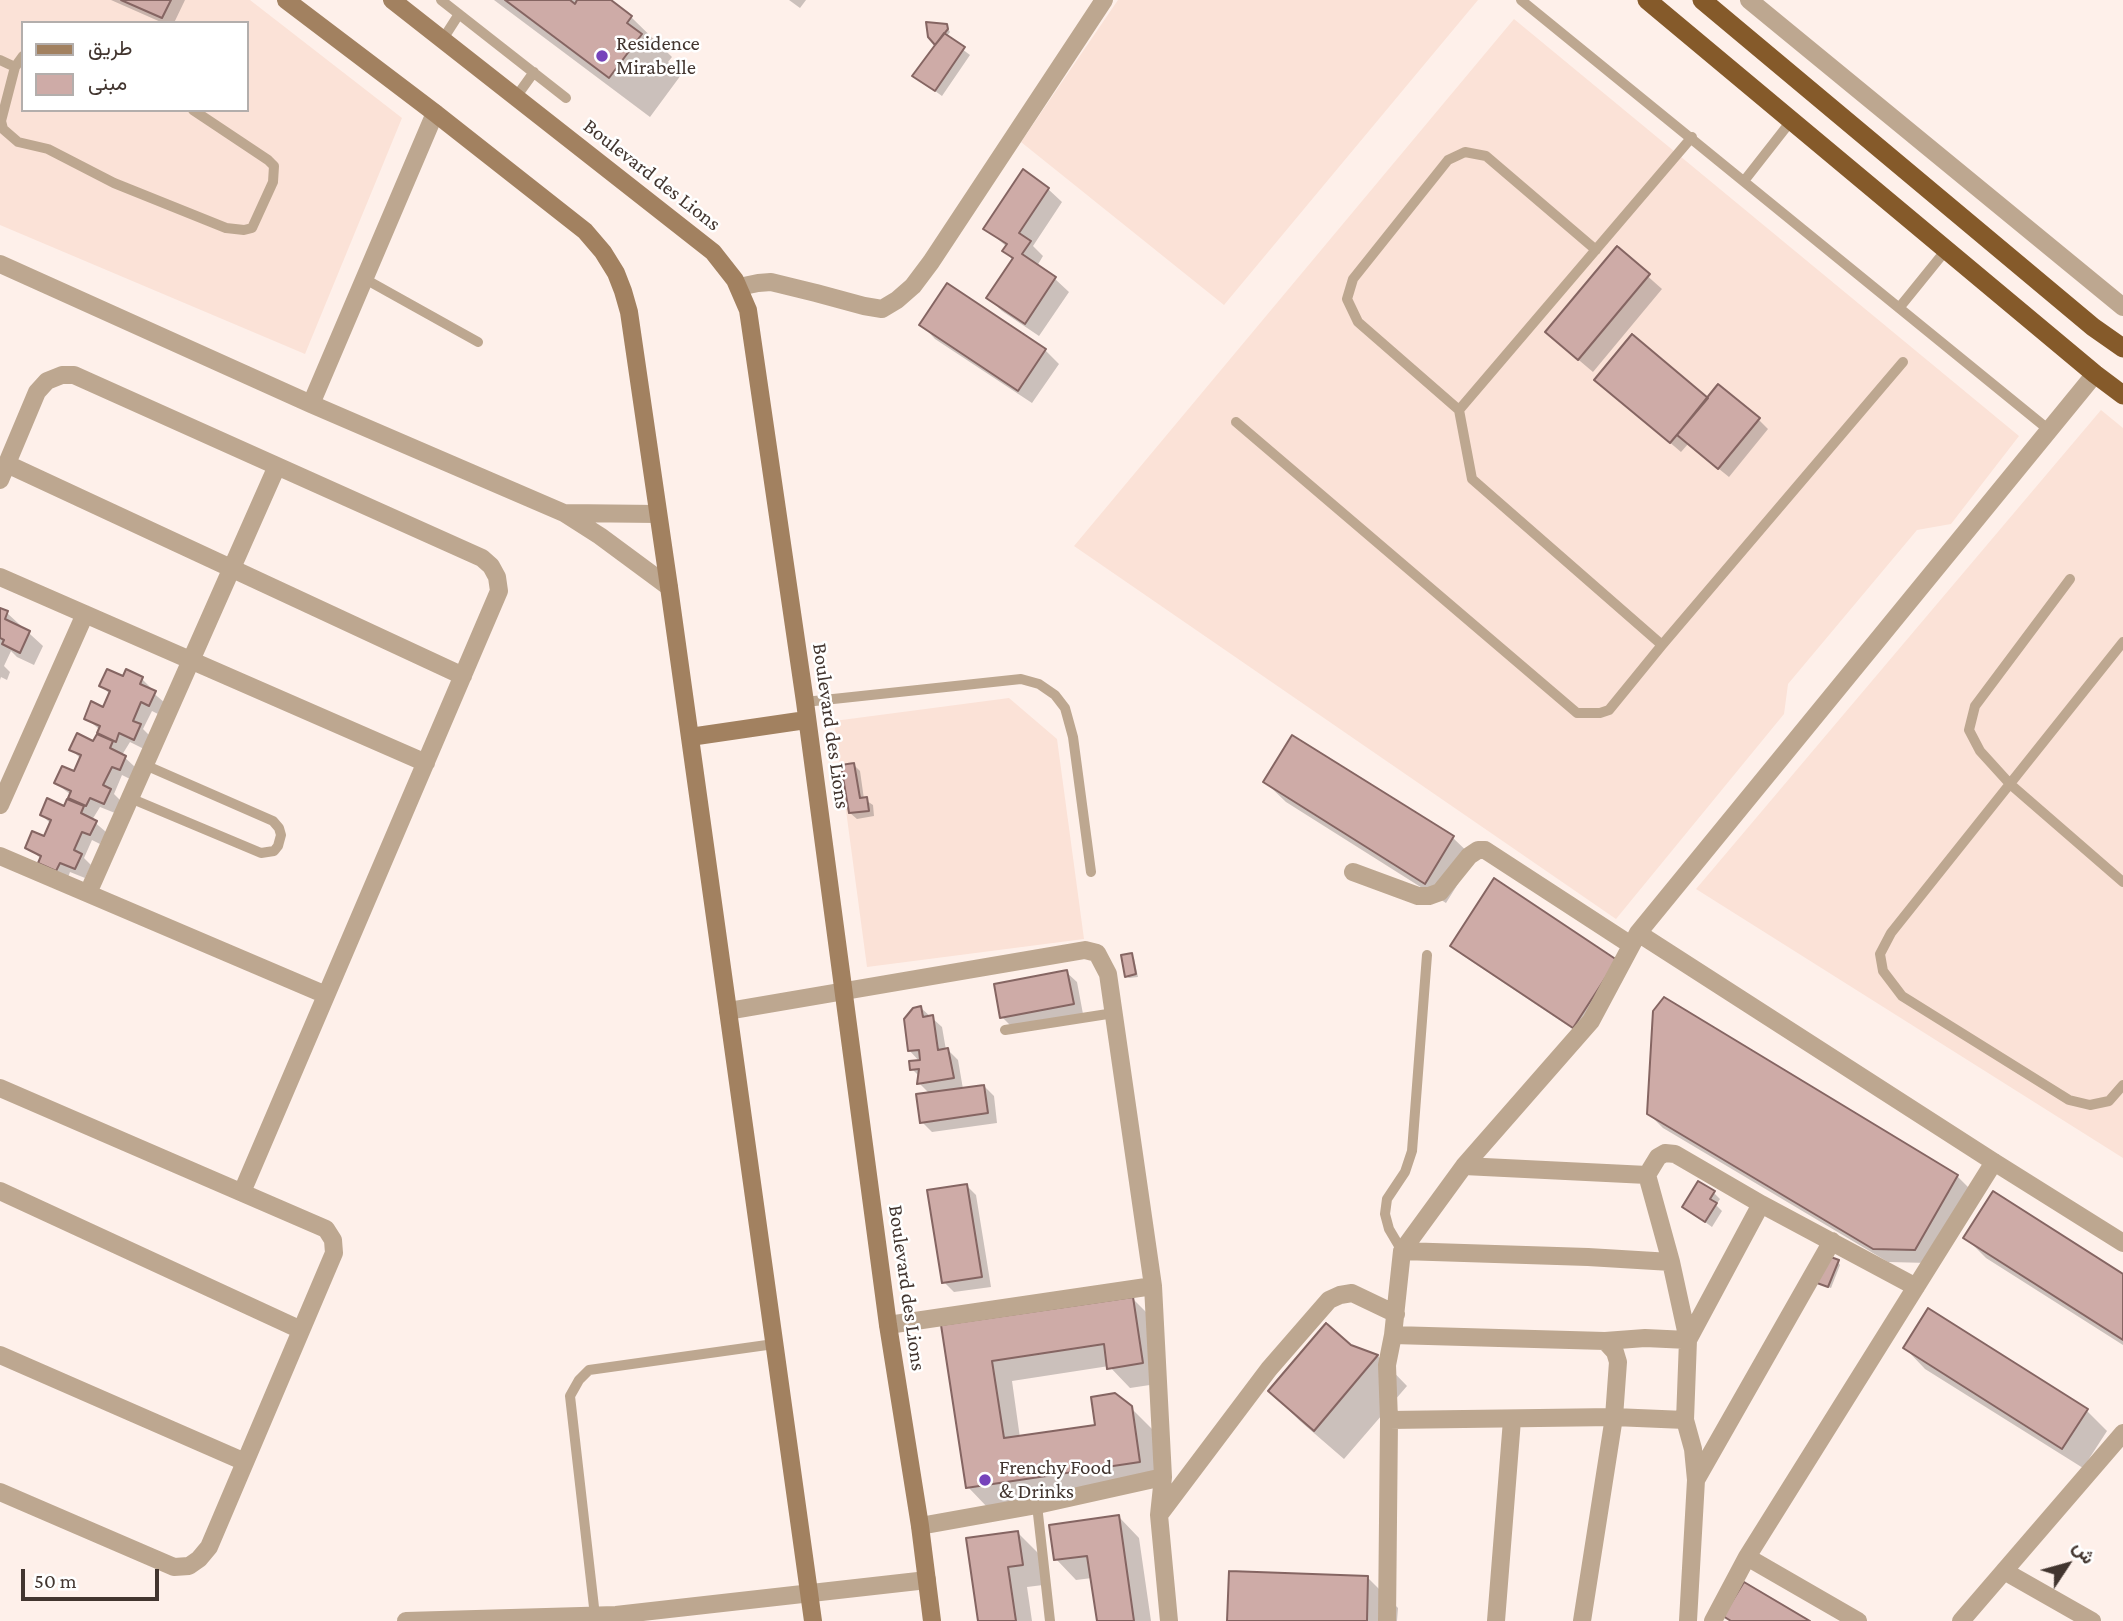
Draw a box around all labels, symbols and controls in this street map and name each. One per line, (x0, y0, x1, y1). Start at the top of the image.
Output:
legend (21, 21, 248, 112)
place label: Residence Mirabelle (616, 31, 700, 81)
text: طريق (88, 36, 133, 60)
marker: Residence Mirabelle (594, 48, 610, 64)
text: مبنى (88, 71, 127, 95)
street label: Boulevard des Lions (578, 114, 726, 236)
street label: Boulevard des Lions (807, 641, 855, 811)
street label: Boulevard des Lions (883, 1203, 931, 1373)
place label: Frenchy Food & Drinks (999, 1455, 1112, 1505)
marker: Frenchy Food & Drinks (977, 1472, 993, 1488)
north arrow (2032, 1530, 2102, 1600)
text: ش (2069, 1537, 2100, 1568)
scale bar (24, 1554, 163, 1598)
text: 50 m (34, 1569, 77, 1593)

